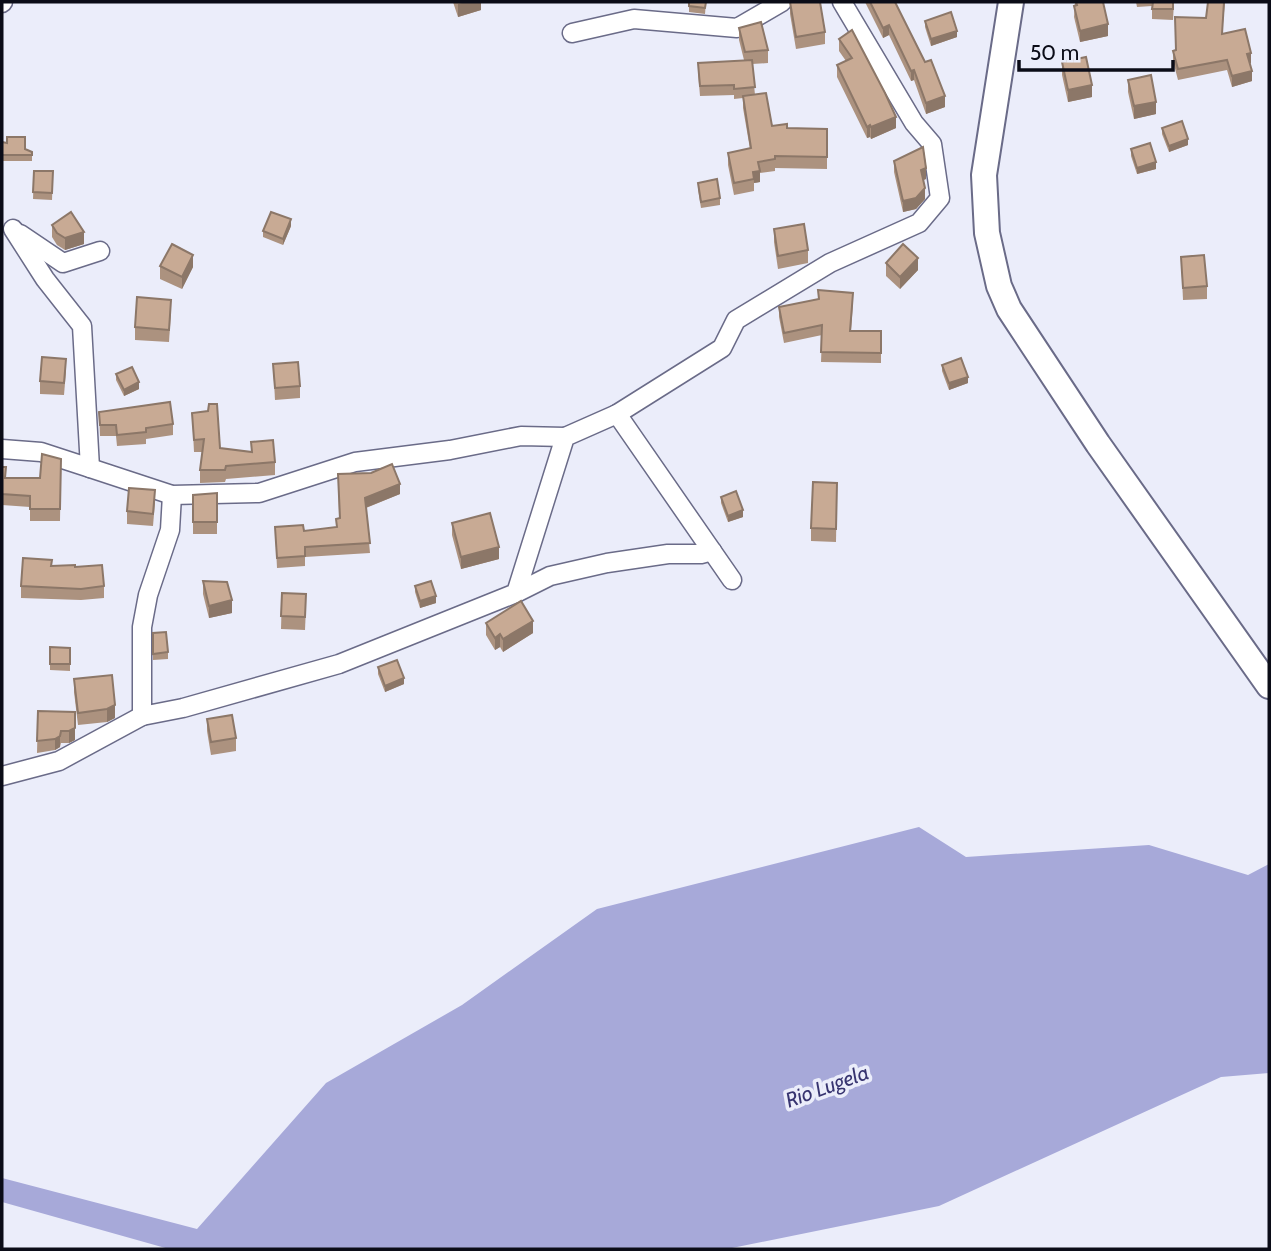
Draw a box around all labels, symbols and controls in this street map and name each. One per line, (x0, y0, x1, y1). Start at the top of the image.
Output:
scale bar (1019, 28, 1173, 72)
text: 50 m (1030, 40, 1079, 65)
water label: Rio Lugela (782, 1059, 872, 1113)

